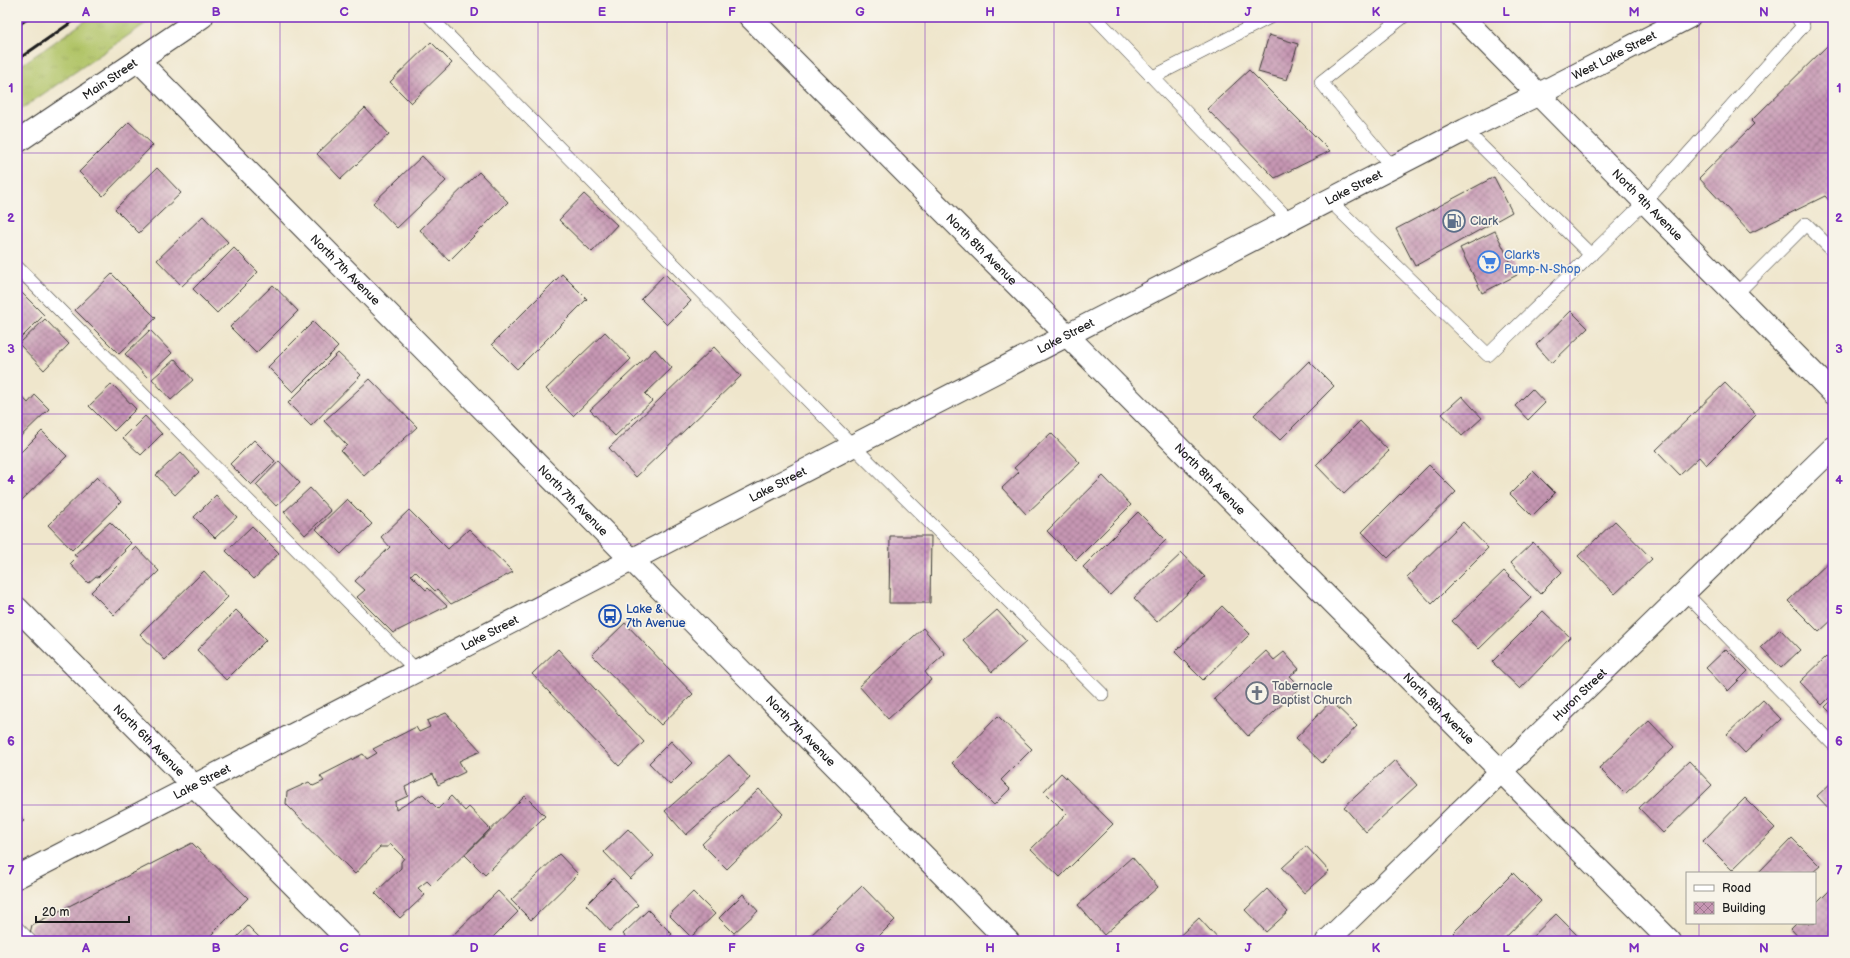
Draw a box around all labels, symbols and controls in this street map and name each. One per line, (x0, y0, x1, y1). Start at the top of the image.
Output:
text: A (81, 4, 90, 20)
text: B (211, 4, 221, 20)
text: C (339, 4, 349, 20)
text: D (469, 4, 479, 20)
text: E (598, 4, 607, 20)
text: F (728, 4, 736, 20)
text: G (855, 4, 865, 20)
text: H (985, 4, 995, 20)
text: I (1116, 4, 1120, 20)
text: J (1244, 4, 1252, 20)
text: K (1372, 4, 1381, 20)
text: L (1502, 4, 1510, 20)
text: M (1628, 4, 1640, 20)
text: N (1759, 4, 1769, 20)
street label: West Lake Street (1570, 28, 1659, 84)
street label: Main Street (80, 56, 141, 103)
text: 1 (8, 80, 14, 96)
text: 1 (1836, 80, 1842, 96)
street label: North 9th Avenue (1608, 166, 1686, 244)
street label: Lake Street (1323, 167, 1385, 209)
fuel station icon: Clark (1441, 208, 1467, 234)
text: 2 (7, 210, 15, 226)
text: 2 (1835, 210, 1843, 226)
street label: North 8th Avenue (942, 211, 1020, 289)
place label: Clark (1470, 214, 1498, 229)
street label: North 7th Avenue (307, 232, 383, 309)
place label: Clark's Pump-N-Shop (1504, 248, 1581, 277)
supermarket icon: Clark's Pump-N-Shop (1476, 249, 1502, 275)
street label: Lake Street (1035, 315, 1097, 357)
text: 3 (7, 341, 15, 357)
text: 3 (1835, 341, 1843, 357)
street label: North 8th Avenue (1171, 440, 1248, 518)
street label: North 7th Avenue (534, 462, 611, 539)
street label: Lake Street (747, 464, 809, 506)
text: 4 (7, 472, 15, 488)
text: 4 (1835, 472, 1843, 488)
text: 5 (7, 602, 15, 618)
place label: Lake & 7th Avenue (626, 602, 686, 631)
text: 5 (1835, 602, 1843, 618)
bus stop icon: Lake & 7th Avenue (597, 603, 623, 629)
street label: Lake Street (459, 612, 521, 654)
street label: Huron Street (1550, 665, 1610, 725)
street label: North 8th Avenue (1400, 670, 1477, 748)
place label: Tabernacle Baptist Church (1272, 679, 1352, 708)
church icon: Tabernacle Baptist Church (1244, 680, 1270, 706)
street label: North 7th Avenue (762, 693, 838, 770)
street label: North 6th Avenue (110, 702, 188, 780)
text: 6 (7, 733, 15, 749)
text: 6 (1835, 733, 1843, 749)
street label: Lake Street (171, 761, 233, 803)
text: 7 (7, 863, 15, 879)
text: 7 (1835, 863, 1843, 879)
legend (1686, 872, 1816, 924)
text: Road (1722, 881, 1751, 896)
scale bar (36, 898, 129, 924)
text: Building (1722, 901, 1766, 916)
text: 20 m (42, 905, 69, 920)
text: A (81, 940, 90, 956)
text: B (211, 940, 221, 956)
text: C (339, 940, 349, 956)
text: D (469, 940, 479, 956)
text: E (598, 940, 607, 956)
text: F (728, 940, 736, 956)
text: G (855, 940, 865, 956)
text: H (985, 940, 995, 956)
text: I (1116, 940, 1120, 956)
text: J (1244, 940, 1252, 956)
text: K (1372, 940, 1381, 956)
text: L (1502, 940, 1510, 956)
text: M (1628, 940, 1640, 956)
text: N (1759, 940, 1769, 956)

